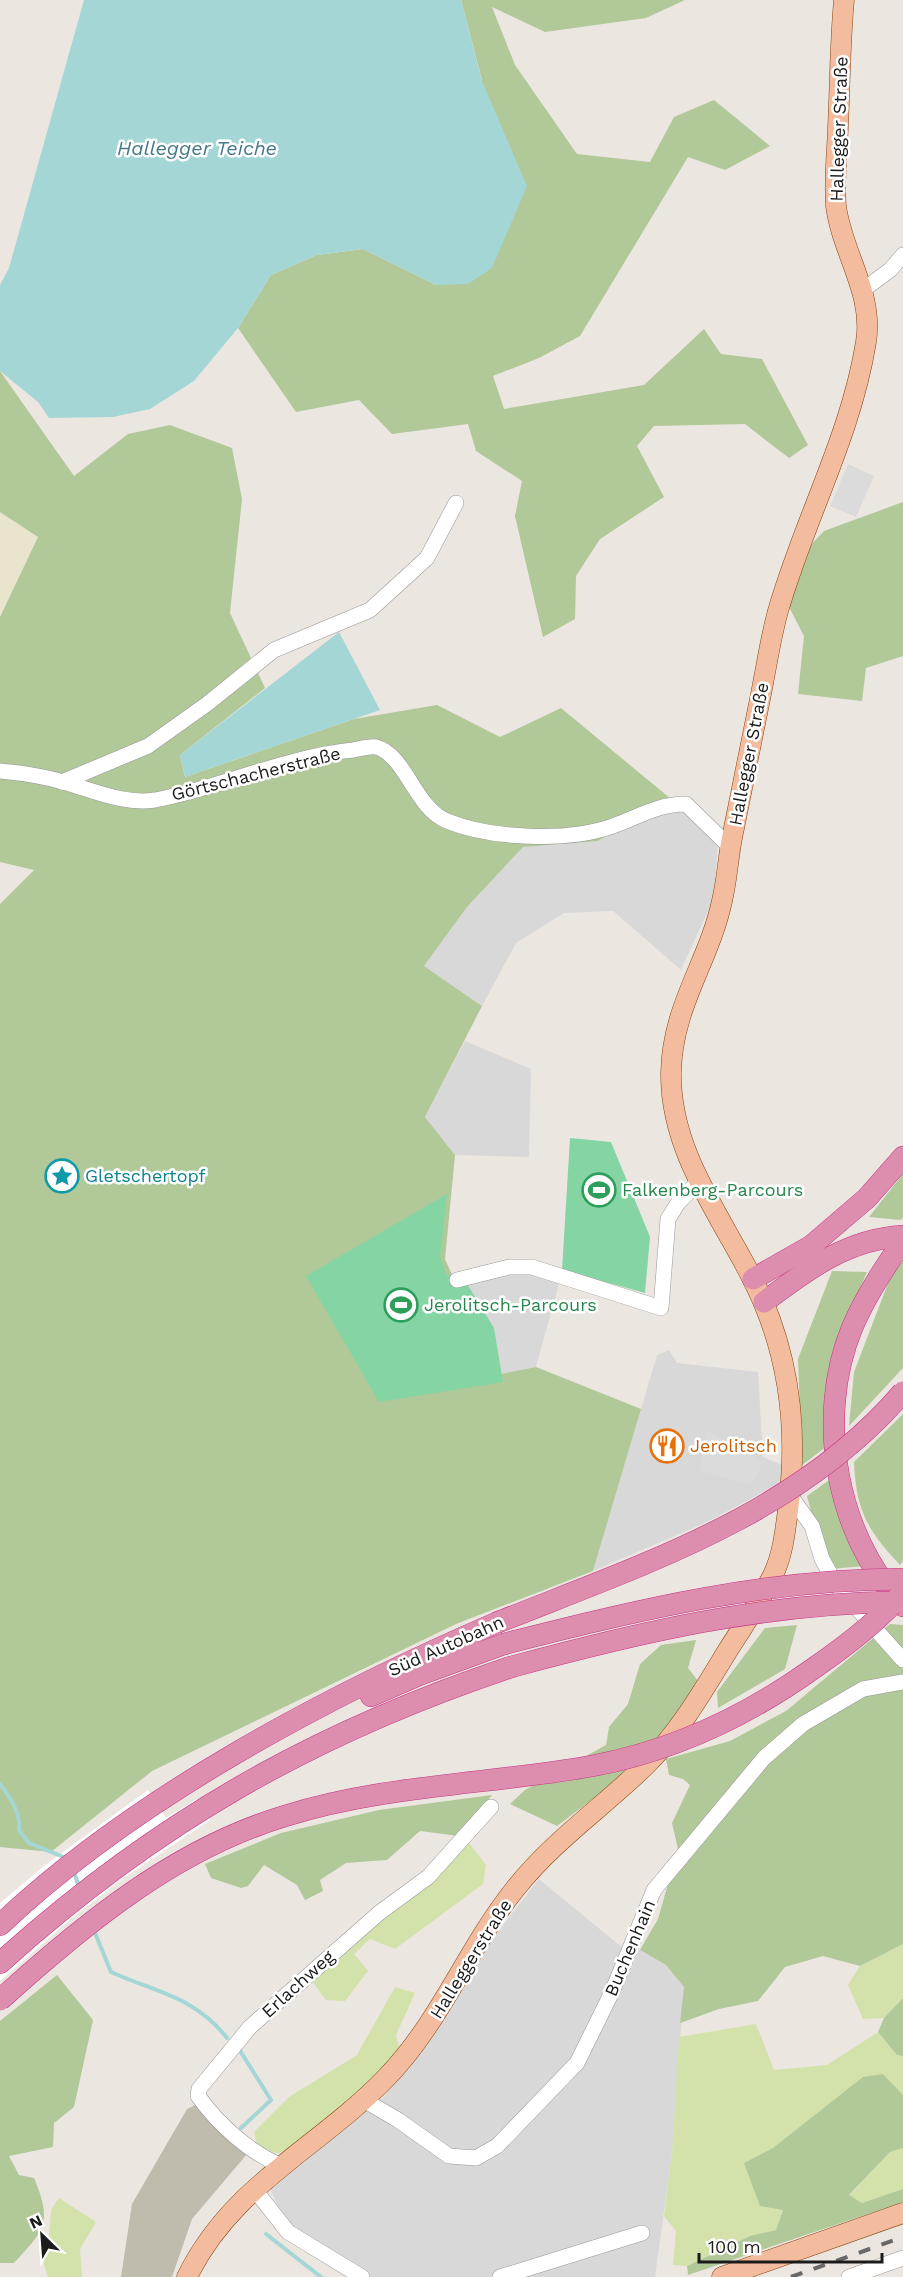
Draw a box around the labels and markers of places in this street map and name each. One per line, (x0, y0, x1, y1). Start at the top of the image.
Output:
place icon: Gletschertopf (44, 1158, 80, 1194)
place label: Gletschertopf (85, 1165, 206, 1186)
sports icon: Falkenberg-Parcours (581, 1172, 617, 1208)
place label: Falkenberg-Parcours (622, 1179, 803, 1200)
sports icon: Jerolitsch-Parcours (383, 1287, 419, 1323)
place label: Jerolitsch-Parcours (424, 1294, 597, 1315)
restaurant icon: Jerolitsch (649, 1428, 685, 1464)
place label: Jerolitsch (690, 1435, 777, 1456)

